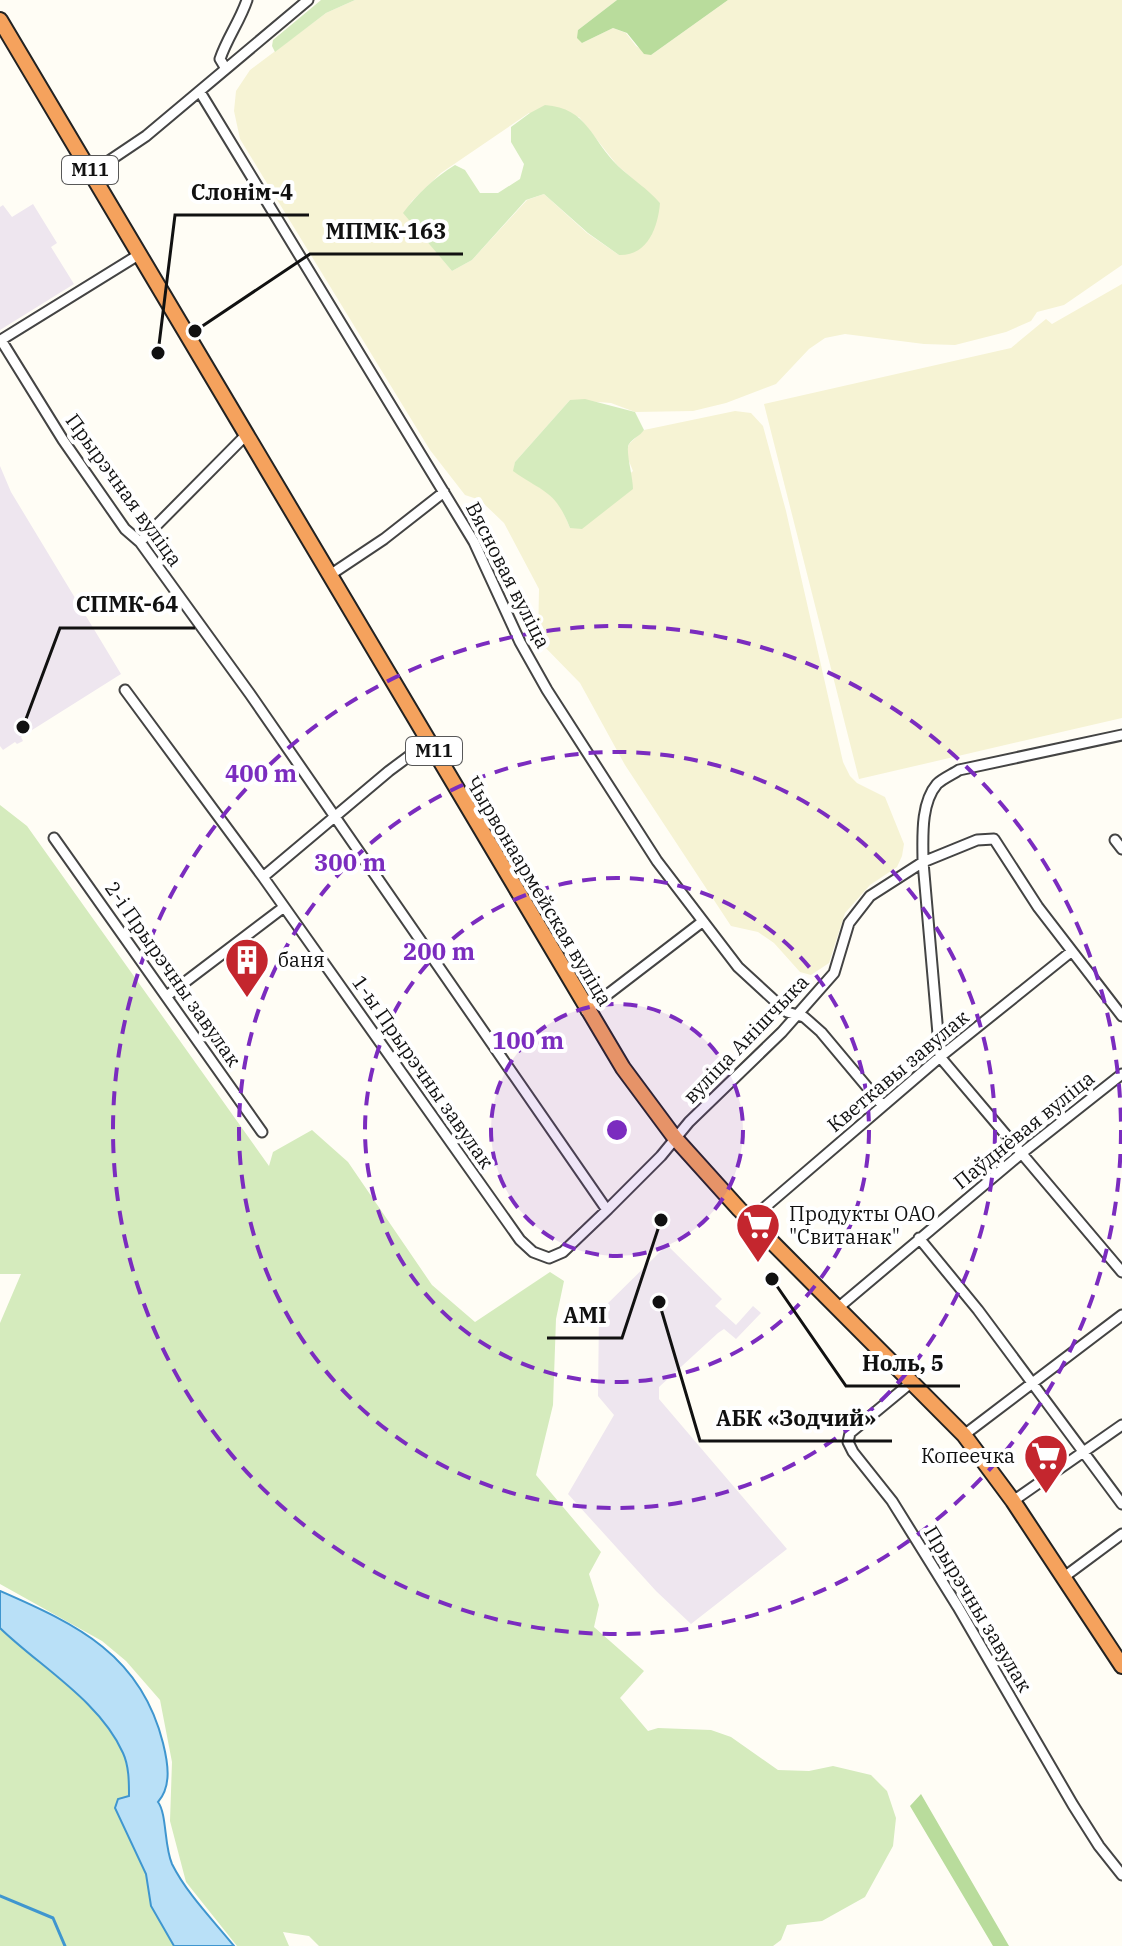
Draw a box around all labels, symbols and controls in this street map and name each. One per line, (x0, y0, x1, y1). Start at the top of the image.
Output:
road number: М11 (62, 156, 118, 184)
callout: Слонім-4 (175, 169, 309, 215)
text: Слонім-4 (191, 177, 293, 206)
callout: МПМК-163 (310, 208, 463, 254)
text: МПМК-163 (326, 216, 446, 245)
street label: Прырэчная вуліца (60, 408, 189, 572)
street label: Вясновая вуліца (460, 497, 557, 653)
callout: СПМК-64 (60, 582, 195, 628)
text: СПМК-64 (76, 589, 178, 618)
road number: М11 (406, 737, 462, 765)
text: 400 m (225, 757, 297, 789)
street label: Чырвонаармейская вуліца (460, 771, 619, 1011)
text: 300 m (314, 846, 386, 878)
street label: 2-і Прырэчны завулак (99, 876, 248, 1072)
text: 200 m (403, 935, 475, 967)
building icon: баня (223, 936, 271, 999)
place label: баня (278, 946, 325, 973)
street label: вуліца Анішчыка (677, 968, 814, 1109)
street label: 1-ы Прырэчны завулак (346, 970, 501, 1174)
street label: Кветкавы завулак (821, 1003, 974, 1138)
text: 100 m (492, 1024, 564, 1056)
street label: Паўднёвая вуліца (947, 1064, 1100, 1195)
centre of rings (603, 1116, 631, 1144)
place label: Продукты ОАО "Свитанак" (789, 1200, 935, 1250)
supermarket icon: Продукты ОАО "Свитанак" (734, 1201, 782, 1264)
callout: AMI (547, 1292, 622, 1338)
text: AMI (563, 1300, 607, 1329)
callout: Ноль, 5 (846, 1340, 960, 1386)
text: Ноль, 5 (862, 1348, 944, 1377)
callout: АБК «Зодчий» (700, 1395, 892, 1441)
text: АБК «Зодчий» (716, 1403, 876, 1432)
supermarket icon: Копеечка (1022, 1432, 1070, 1495)
place label: Копеечка (921, 1442, 1015, 1469)
street label: Прырэчны завулак (918, 1521, 1039, 1697)

